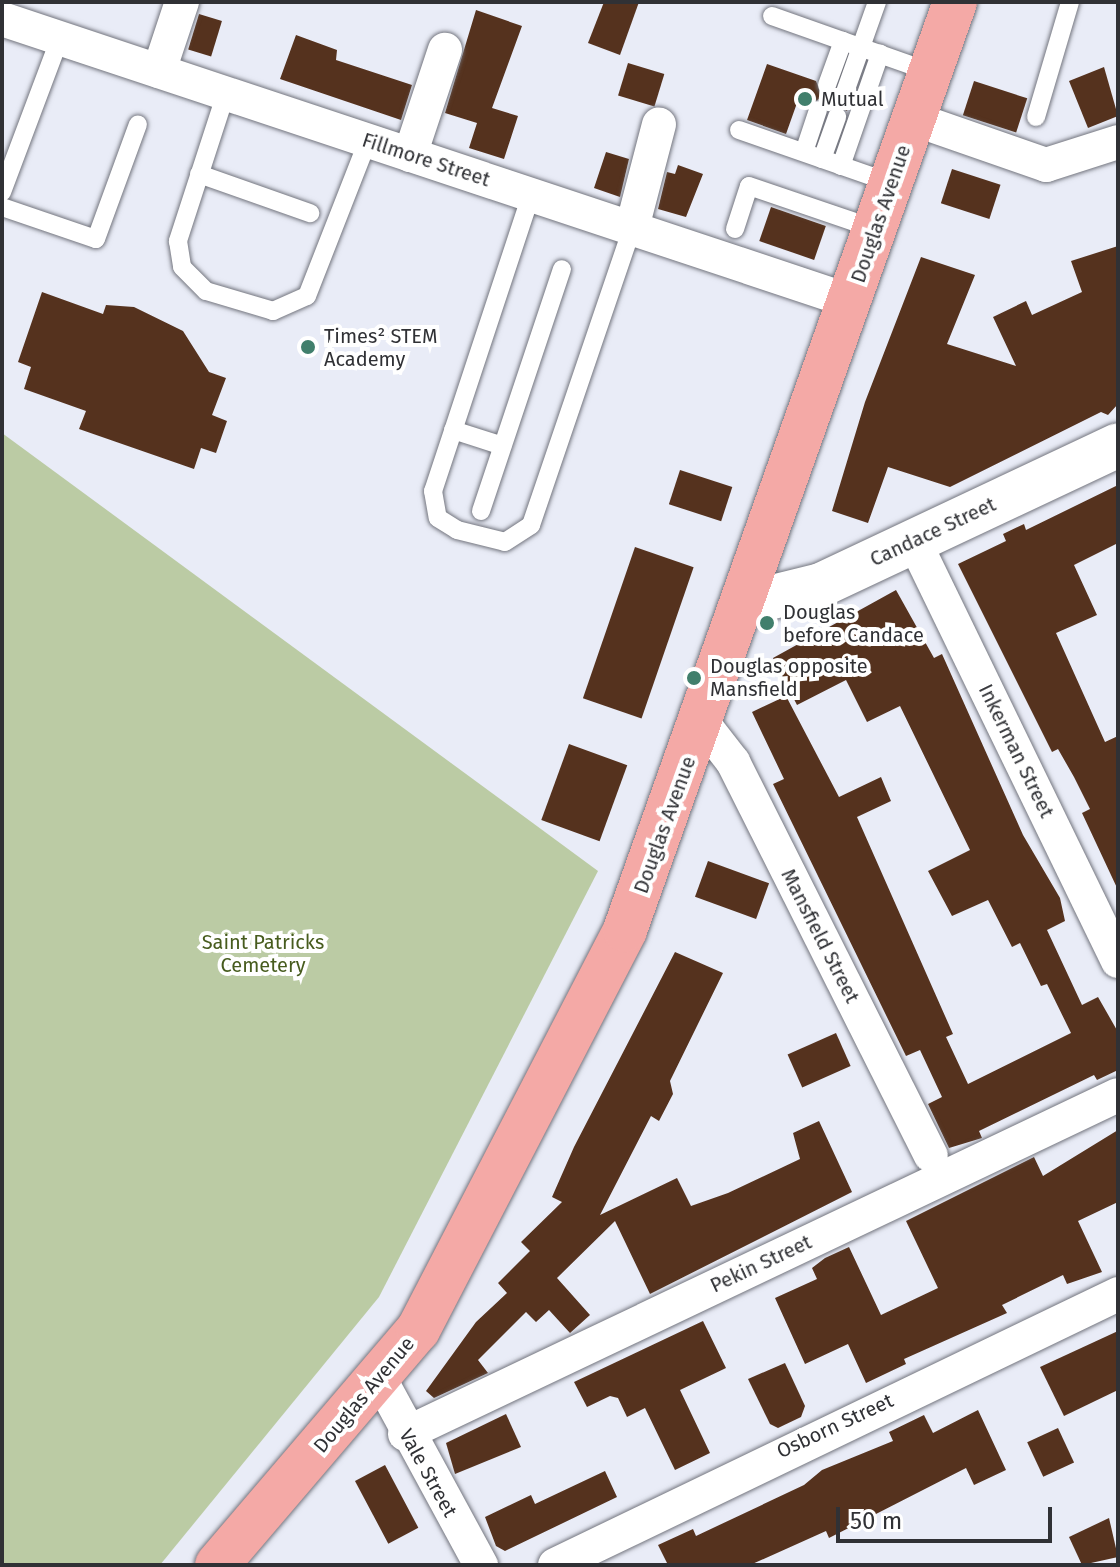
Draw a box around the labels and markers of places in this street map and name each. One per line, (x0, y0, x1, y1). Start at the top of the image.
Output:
place label: Mutual (821, 87, 884, 111)
marker: Mutual (796, 90, 814, 108)
place label: Times² STEM Academy (324, 324, 438, 371)
marker: Times² STEM Academy (299, 338, 317, 356)
place label: Douglas before Candace (783, 600, 924, 647)
marker: Douglas before Candace (758, 614, 776, 632)
place label: Douglas opposite Mansfield (710, 654, 868, 701)
marker: Douglas opposite Mansfield (685, 669, 703, 687)

